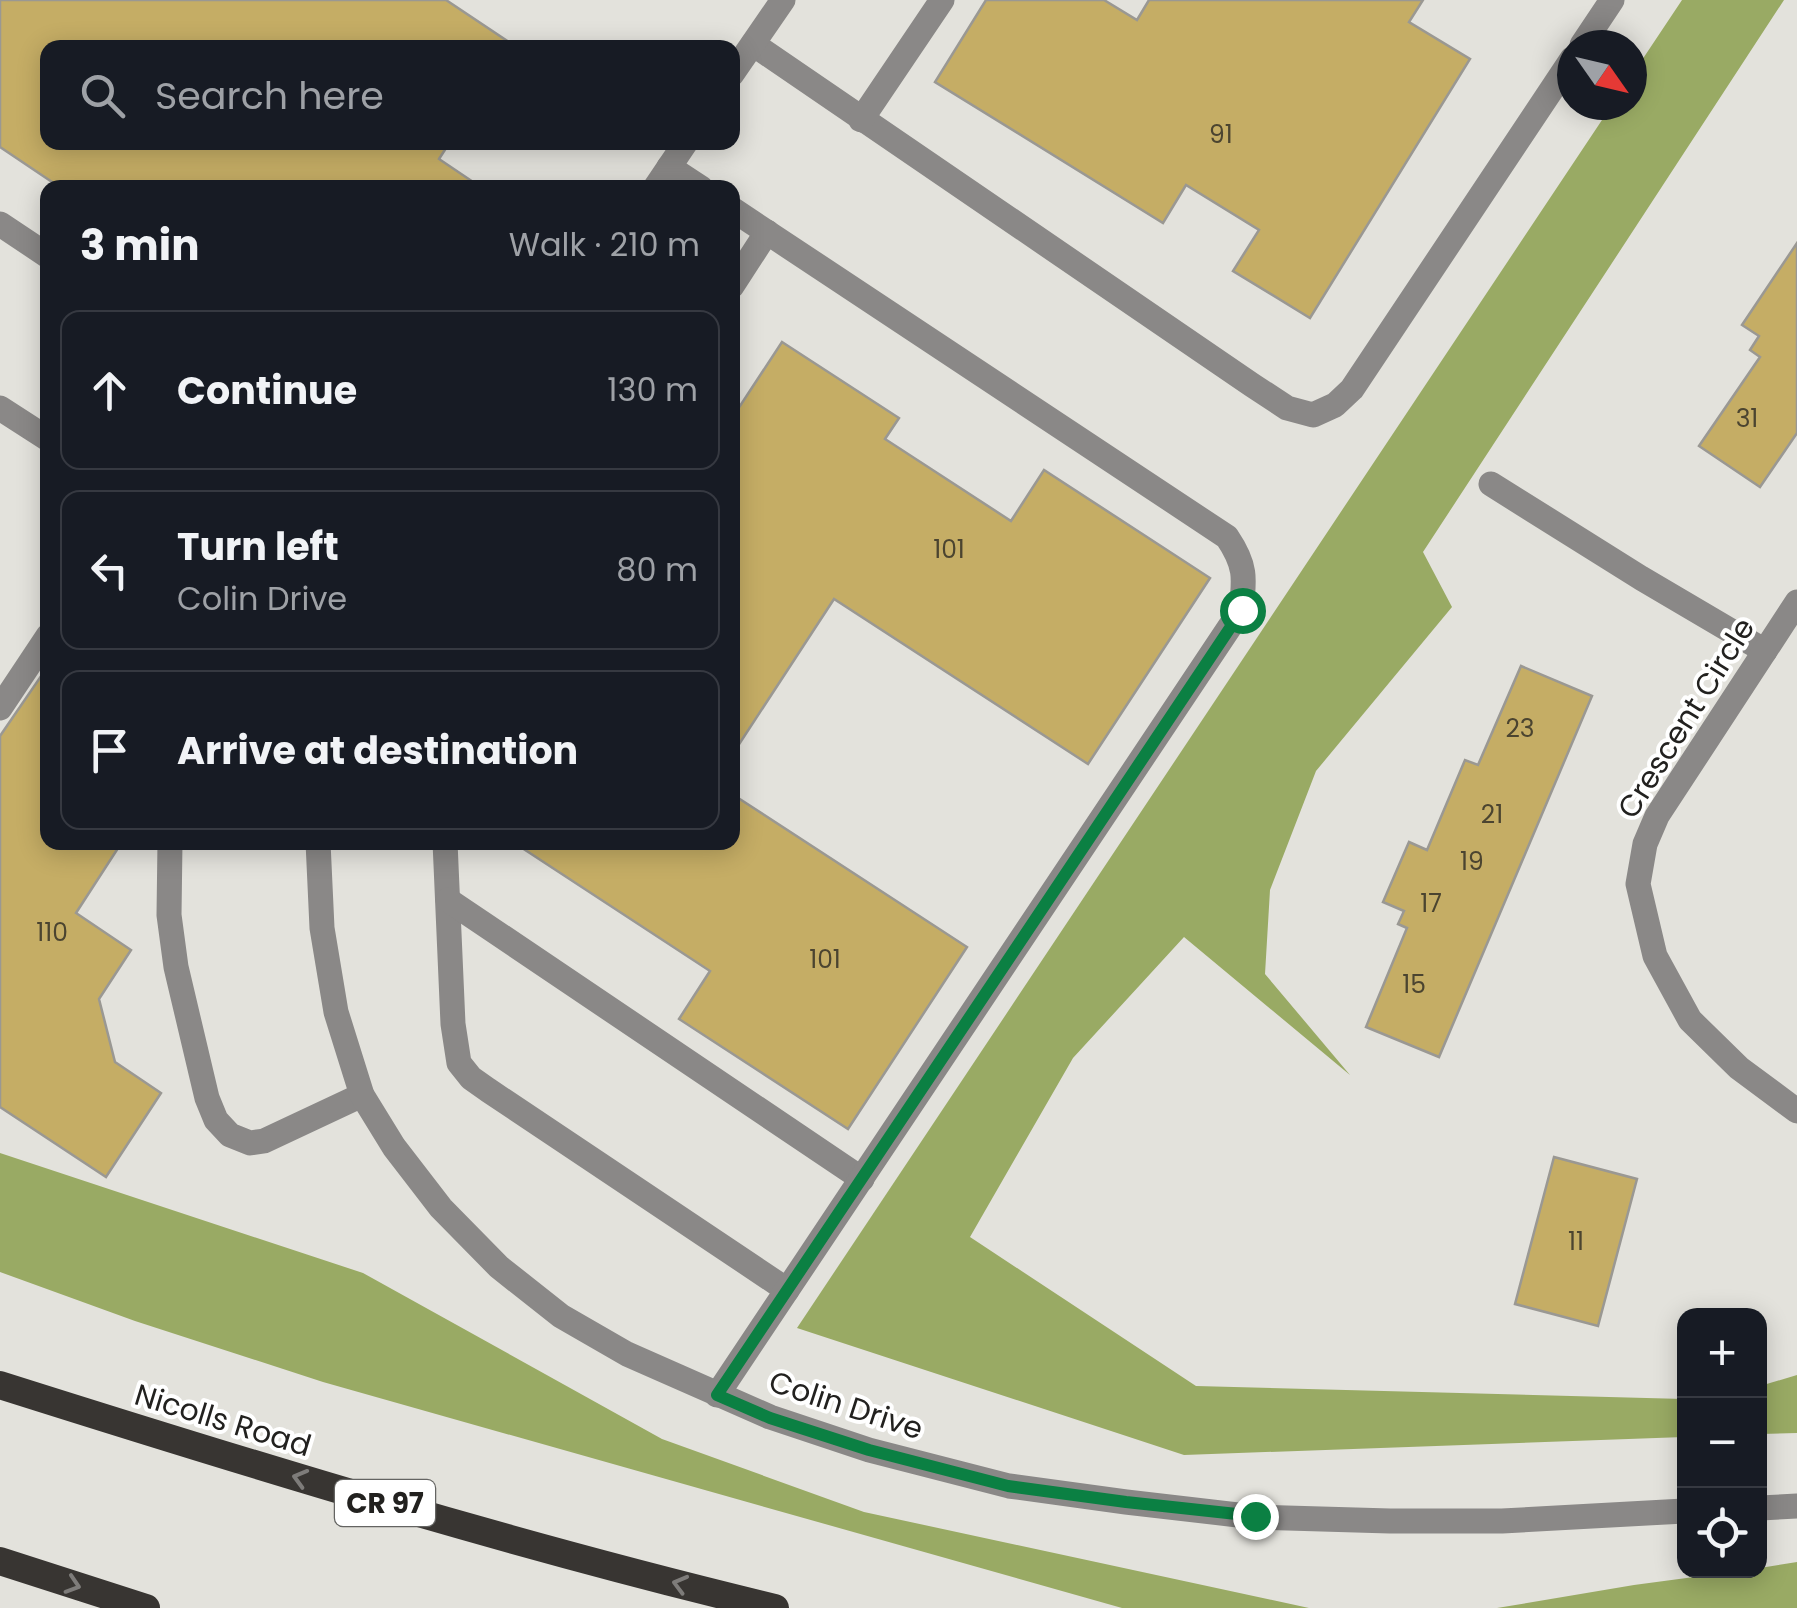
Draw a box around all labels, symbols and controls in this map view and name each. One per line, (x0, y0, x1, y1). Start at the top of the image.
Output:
north arrow (1557, 30, 1647, 120)
search box (40, 40, 740, 150)
icon: search (75, 68, 130, 123)
text: Search here (155, 69, 384, 122)
house number: 91 (1209, 117, 1233, 152)
text: 3 min (80, 216, 200, 275)
text: Walk · 210 m (509, 222, 700, 267)
icon: ahead (82, 363, 137, 418)
text: Continue (177, 364, 357, 417)
text: 130 m (607, 367, 698, 412)
house number: 31 (1736, 401, 1758, 436)
text: Turn left (177, 520, 339, 573)
house number: 101 (933, 532, 965, 567)
icon: left (82, 543, 137, 598)
text: 80 m (616, 547, 698, 592)
text: Colin Drive (177, 576, 347, 621)
route start (1220, 588, 1266, 634)
street label: Crescent Circle (1607, 609, 1765, 827)
house number: 23 (1505, 711, 1535, 746)
icon: arrive (82, 723, 137, 778)
text: Arrive at destination (177, 724, 578, 777)
house number: 21 (1481, 797, 1503, 832)
house number: 19 (1460, 844, 1484, 879)
house number: 17 (1420, 886, 1442, 921)
house number: 110 (36, 915, 68, 950)
house number: 101 (809, 942, 841, 977)
house number: 15 (1402, 967, 1426, 1002)
house number: 11 (1568, 1224, 1584, 1259)
map controls (1677, 1308, 1767, 1578)
button: + (1677, 1308, 1767, 1398)
street label: Colin Drive (763, 1360, 929, 1450)
street label: Nicolls Road (130, 1373, 316, 1467)
button: − (1677, 1398, 1767, 1488)
one-way arrow (292, 1469, 309, 1490)
road number: CR 97 (335, 1480, 435, 1526)
button: locate (1677, 1488, 1767, 1578)
route end (1233, 1494, 1279, 1540)
one-way arrow (64, 1573, 81, 1593)
one-way arrow (672, 1574, 689, 1595)

